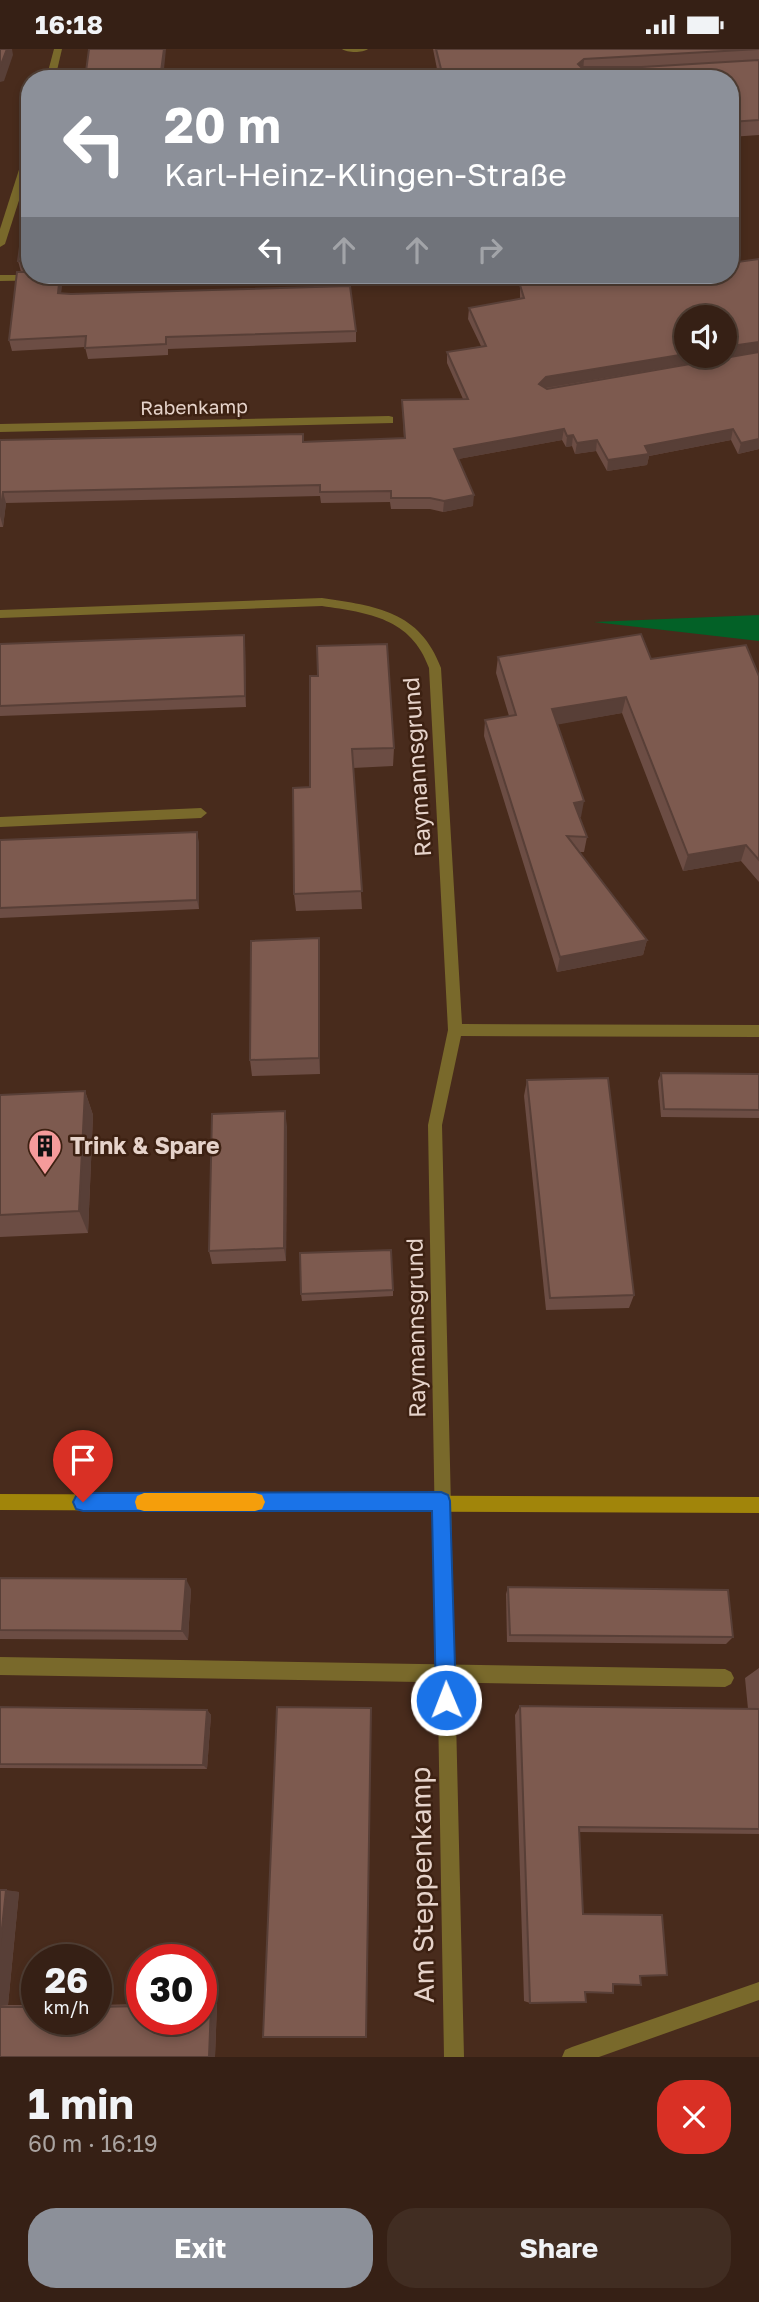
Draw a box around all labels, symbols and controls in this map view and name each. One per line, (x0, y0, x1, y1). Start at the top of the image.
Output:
text: 16:18 (35, 9, 103, 40)
text: 20 m (164, 95, 281, 154)
icon: left (49, 98, 140, 189)
text: Karl-Heinz-Klingen-Straße (164, 155, 567, 193)
icon: left (252, 231, 290, 269)
icon: ahead (325, 231, 363, 269)
icon: ahead (398, 231, 436, 269)
icon: right (471, 231, 509, 269)
map controls (674, 305, 737, 368)
button: sound (674, 305, 737, 368)
street label: Rabenkamp (140, 394, 248, 419)
street label: Raymannsgrund (396, 676, 436, 858)
building icon: Trink & Spare (26, 1127, 64, 1176)
place label: Trink & Spare (70, 1131, 219, 1159)
street label: Raymannsgrund (399, 1238, 431, 1418)
pin (53, 1430, 113, 1502)
icon: arrive (64, 1441, 102, 1479)
position arrow (409, 1663, 483, 1737)
street label: Am Steppenkamp (403, 1766, 440, 2004)
speed limit sign: 30 (126, 1944, 217, 2035)
text: 26 (45, 1959, 88, 2001)
text: km/h (44, 1996, 89, 2018)
text: 1 min (28, 2078, 134, 2128)
button: close (657, 2080, 731, 2154)
text: 60 m · 16:19 (28, 2129, 158, 2157)
button: Exit (28, 2208, 373, 2288)
button: Share (387, 2208, 731, 2288)

